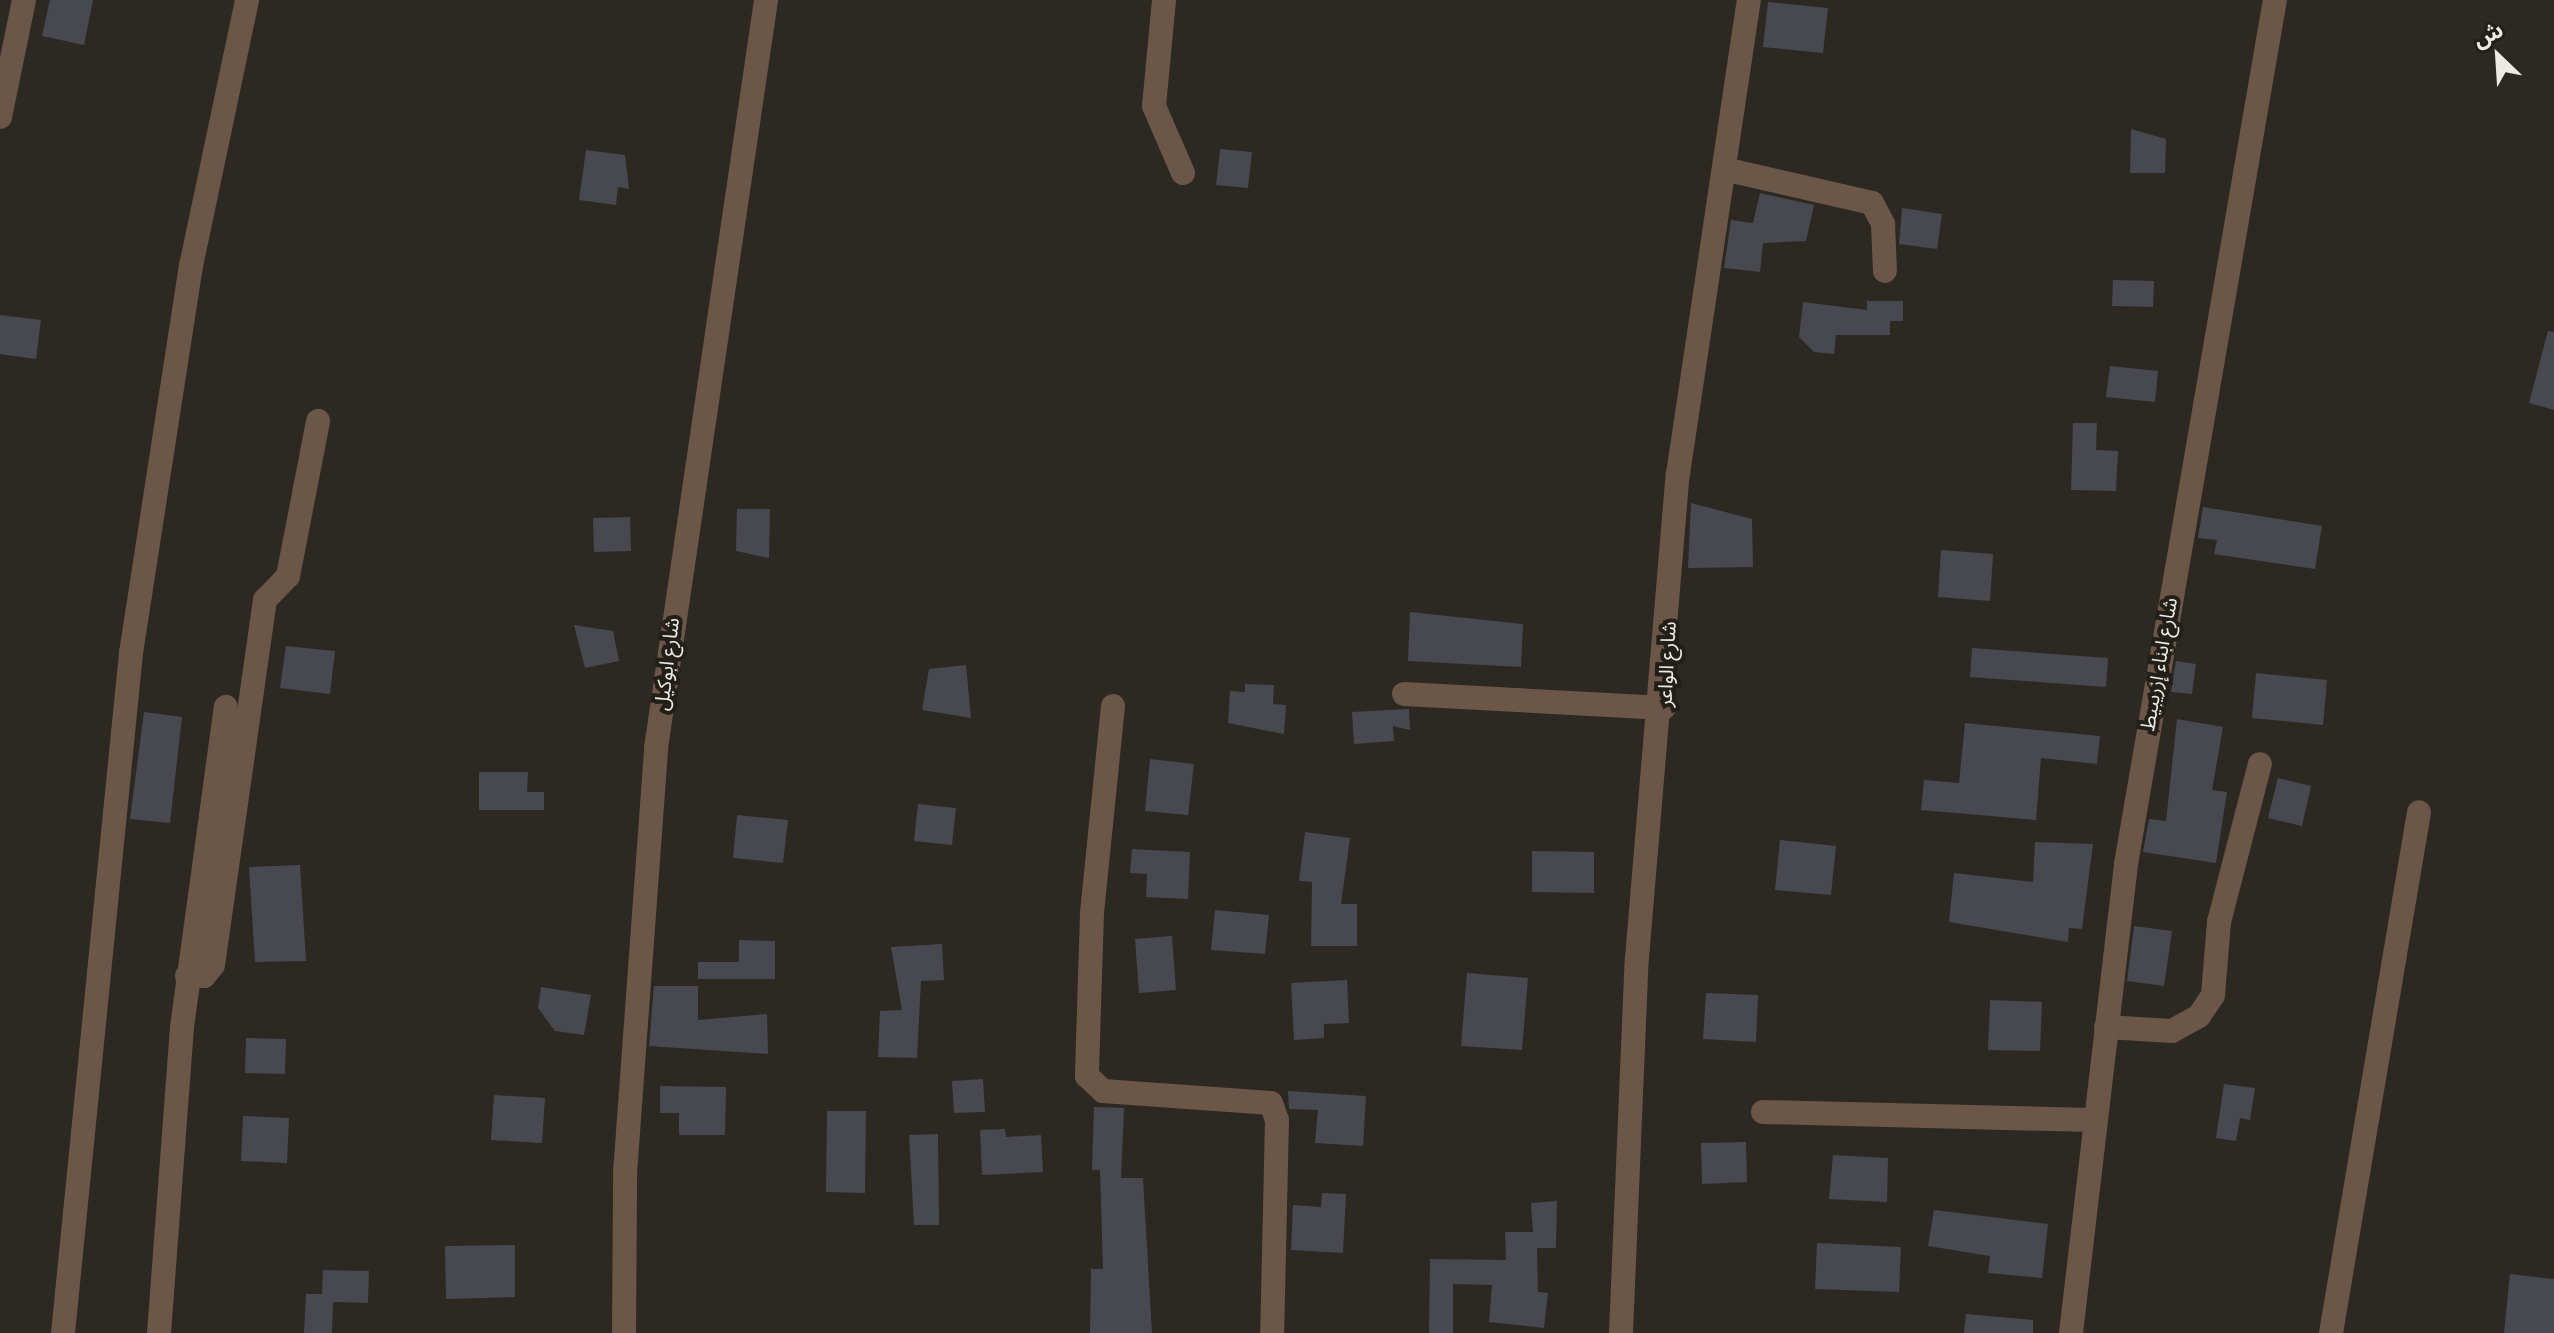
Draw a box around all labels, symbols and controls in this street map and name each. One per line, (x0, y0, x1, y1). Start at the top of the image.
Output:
text: ش (2468, 14, 2507, 53)
north arrow (2458, 16, 2538, 96)
street label: شارع ابناء إزريبيط (2134, 595, 2182, 733)
street label: شارع ابوكيل (648, 616, 684, 712)
street label: شارع الواعر (1652, 621, 1680, 707)

